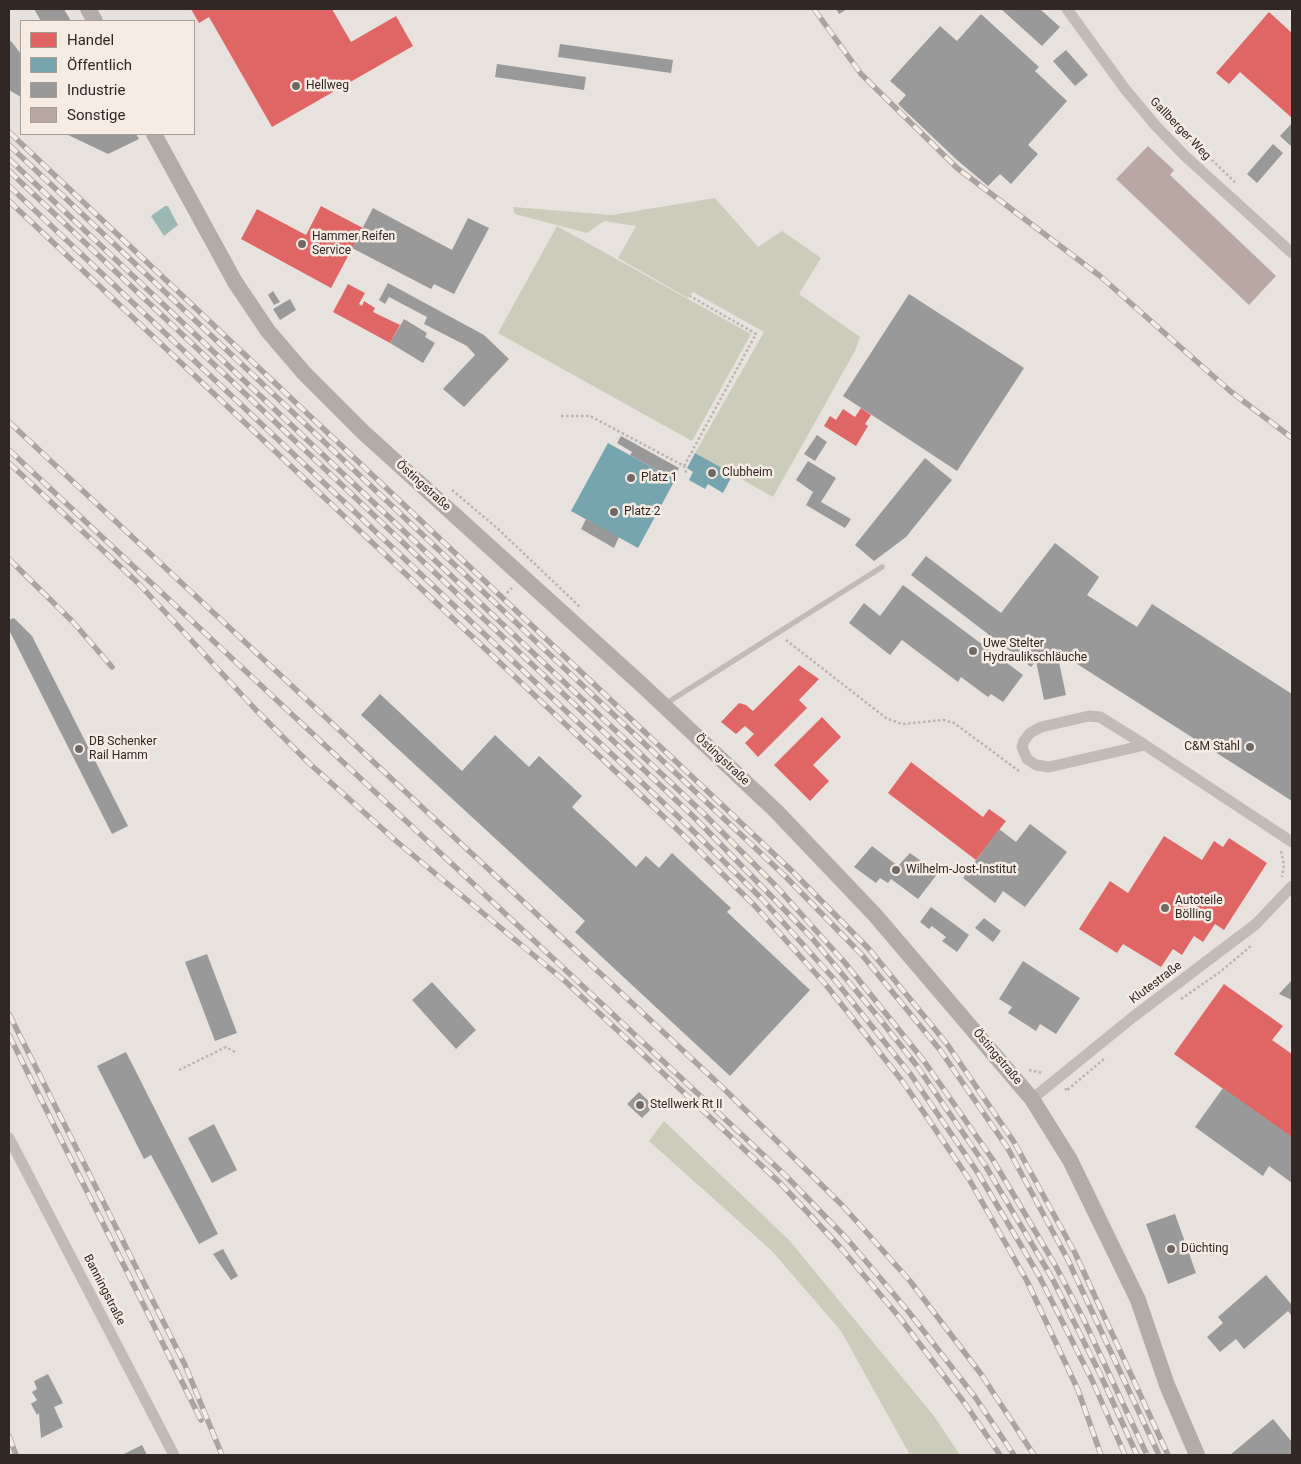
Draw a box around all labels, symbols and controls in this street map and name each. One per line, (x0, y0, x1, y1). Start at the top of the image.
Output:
legend (20, 20, 195, 135)
text: Handel (67, 31, 114, 49)
text: Öffentlich (67, 56, 132, 74)
place label: Hellweg (306, 79, 349, 93)
marker: Hellweg (290, 80, 302, 92)
text: Industrie (67, 81, 125, 99)
street label: Gallberger Weg (1147, 95, 1213, 163)
text: Sonstige (67, 106, 125, 124)
place label: Hammer Reifen Service (312, 230, 395, 258)
marker: Hammer Reifen Service (296, 238, 308, 250)
street label: Östingstraße (393, 458, 453, 514)
place label: Clubheim (722, 466, 772, 480)
marker: Clubheim (706, 467, 718, 479)
place label: Platz 1 (641, 471, 678, 485)
marker: Platz 1 (625, 472, 637, 484)
place label: Platz 2 (624, 505, 661, 519)
marker: Platz 2 (608, 506, 620, 518)
place label: Uwe Stelter Hydraulikschläuche (983, 637, 1087, 665)
marker: Uwe Stelter Hydraulikschläuche (967, 645, 979, 657)
street label: Östingstraße (692, 731, 752, 789)
place label: DB Schenker Rail Hamm (89, 735, 157, 763)
place label: C&M Stahl (1184, 740, 1240, 754)
marker: C&M Stahl (1244, 741, 1256, 753)
marker: DB Schenker Rail Hamm (73, 743, 85, 755)
place label: Wilhelm-Jost-Institut (906, 863, 1017, 877)
marker: Wilhelm-Jost-Institut (890, 864, 902, 876)
place label: Autoteile Bölling (1175, 894, 1223, 922)
marker: Autoteile Bölling (1159, 902, 1171, 914)
street label: Klutestraße (1127, 959, 1185, 1007)
street label: Östingstraße (969, 1026, 1025, 1088)
place label: Stellwerk Rt II (650, 1098, 723, 1112)
marker: Stellwerk Rt II (634, 1099, 646, 1111)
place label: Düchting (1181, 1242, 1229, 1256)
marker: Düchting (1165, 1243, 1177, 1255)
street label: Banningstraße (80, 1252, 128, 1328)

